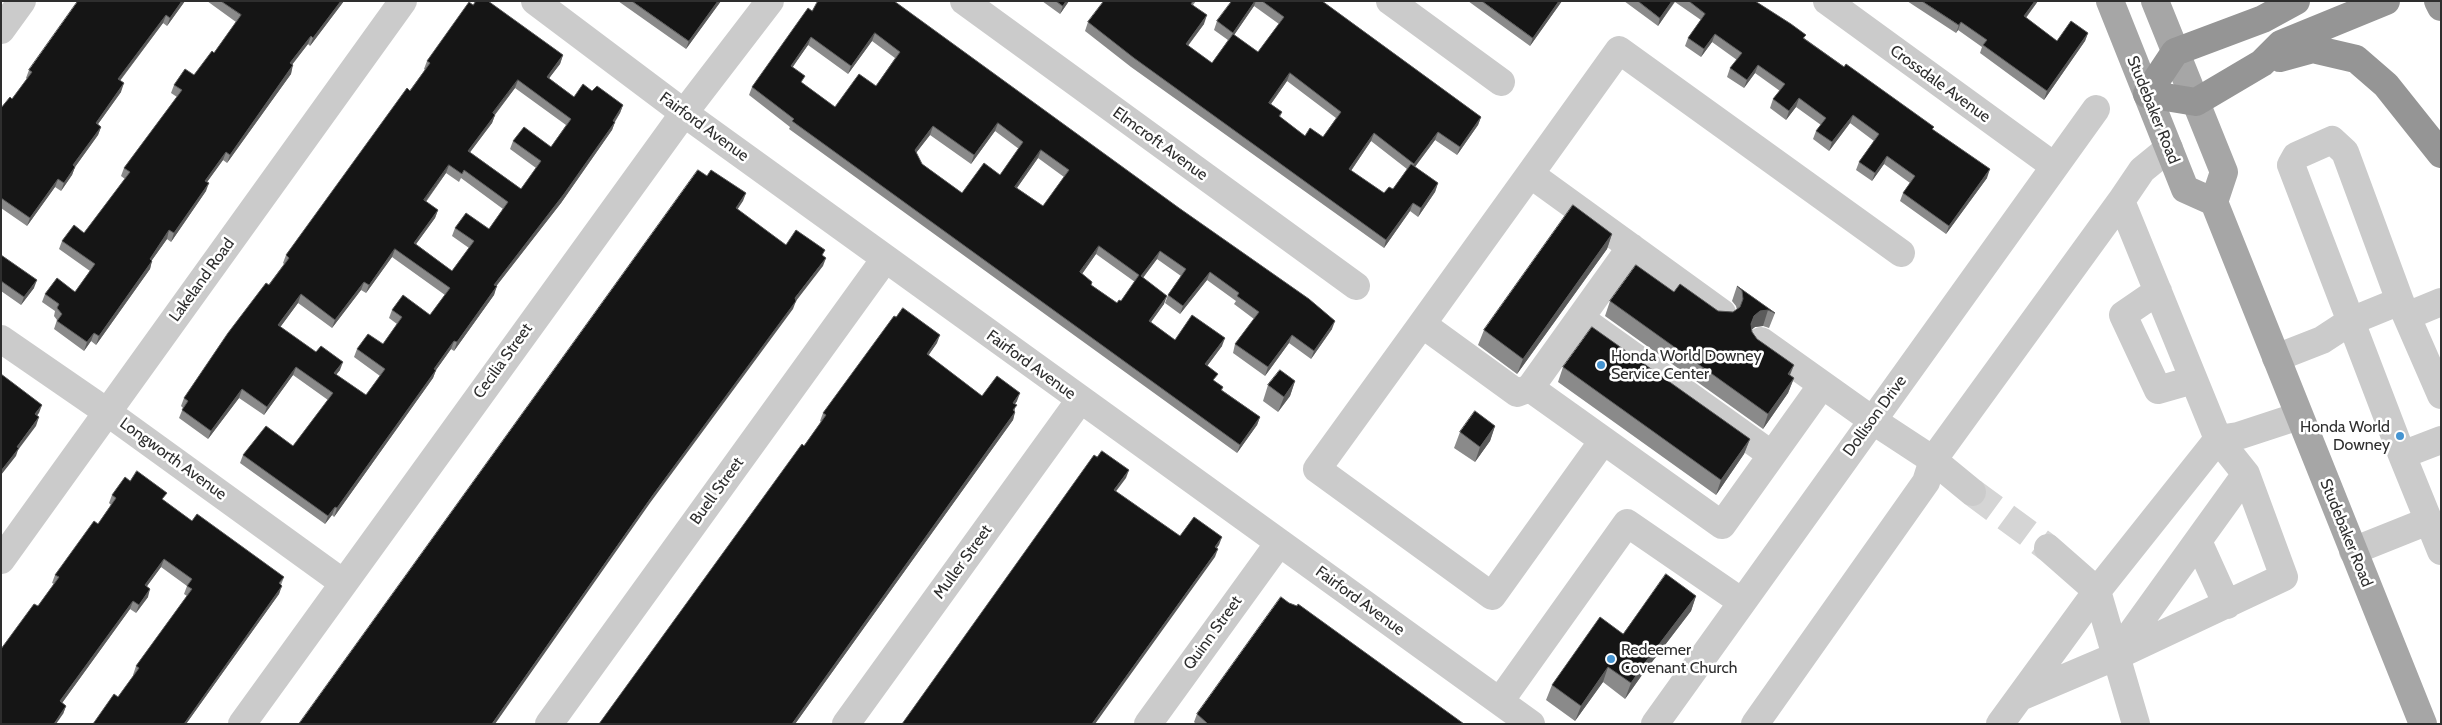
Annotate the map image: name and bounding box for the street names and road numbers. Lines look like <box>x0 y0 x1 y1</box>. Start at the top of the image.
street label: Crossdale Avenue <box>1886 41 1994 127</box>
street label: Studebaker Road <box>2123 53 2183 167</box>
street label: Fairford Avenue <box>656 88 752 166</box>
street label: Elmcroft Avenue <box>1109 103 1211 185</box>
street label: Lakeland Road <box>165 235 239 325</box>
street label: Cecilia Street <box>469 320 537 402</box>
street label: Fairford Avenue <box>983 326 1079 404</box>
street label: Dollison Drive <box>1839 372 1911 460</box>
street label: Longworth Avenue <box>116 414 230 504</box>
street label: Buell Street <box>686 454 748 528</box>
street label: Studebaker Road <box>2316 476 2376 590</box>
street label: Muller Street <box>930 521 996 603</box>
street label: Fairford Avenue <box>1312 562 1408 640</box>
street label: Quinn Street <box>1180 592 1246 674</box>

